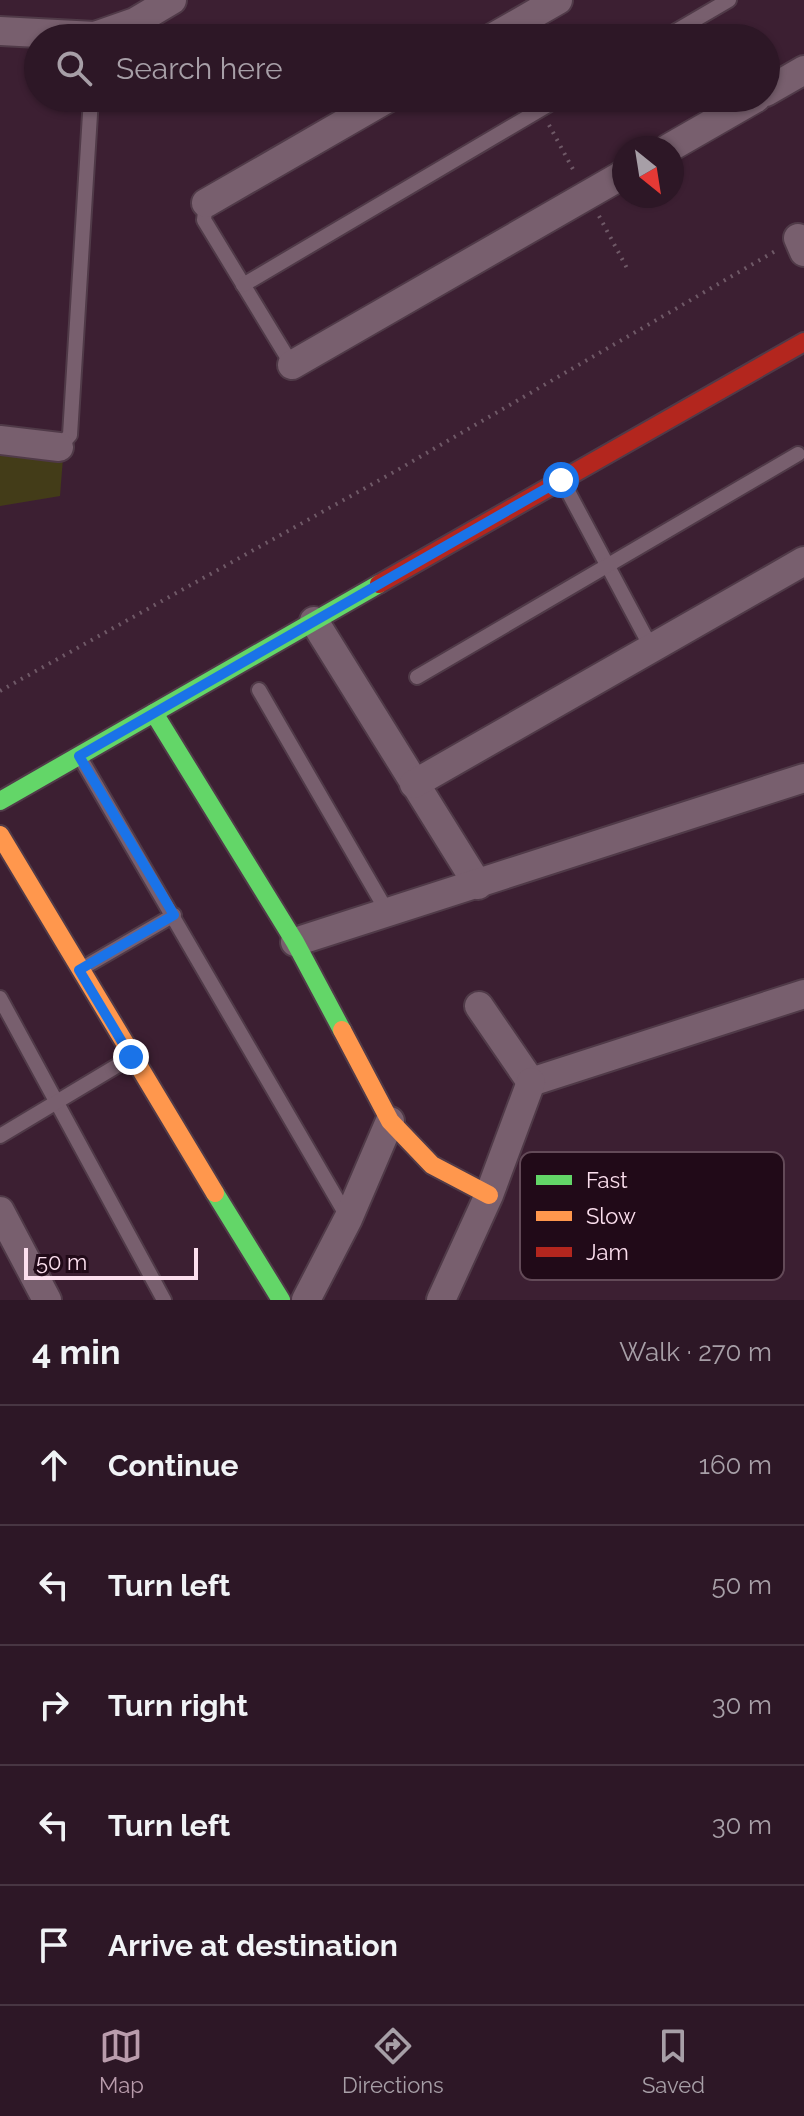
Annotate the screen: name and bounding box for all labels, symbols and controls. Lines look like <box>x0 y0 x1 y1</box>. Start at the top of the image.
search box <box>24 24 780 112</box>
icon: search <box>52 46 96 90</box>
text: Search here <box>116 51 283 86</box>
north arrow <box>612 136 684 208</box>
route start <box>543 462 579 498</box>
route end <box>113 1039 149 1075</box>
legend <box>520 1152 784 1280</box>
text: Fast <box>586 1167 628 1193</box>
text: Slow <box>586 1203 636 1229</box>
text: Jam <box>586 1239 629 1265</box>
scale bar <box>24 1244 198 1280</box>
text: 50 m <box>36 1249 87 1275</box>
text: 4 min <box>32 1332 120 1372</box>
text: Walk · 270 m <box>619 1337 772 1367</box>
icon: ahead <box>32 1443 76 1487</box>
text: Continue <box>108 1448 239 1483</box>
text: 160 m <box>699 1450 772 1480</box>
icon: left <box>32 1563 76 1607</box>
text: Turn left <box>108 1568 230 1603</box>
text: 50 m <box>711 1570 772 1600</box>
icon: right <box>32 1683 76 1727</box>
text: Turn right <box>108 1688 248 1723</box>
text: 30 m <box>712 1690 772 1720</box>
icon: left <box>32 1803 76 1847</box>
text: Turn left <box>108 1808 230 1843</box>
text: 30 m <box>712 1810 772 1840</box>
icon: arrive <box>32 1923 76 1967</box>
text: Arrive at destination <box>108 1928 398 1963</box>
tab: Map <box>99 2024 144 2098</box>
tab: Directions <box>342 2024 444 2098</box>
tab: Saved <box>642 2024 705 2098</box>

